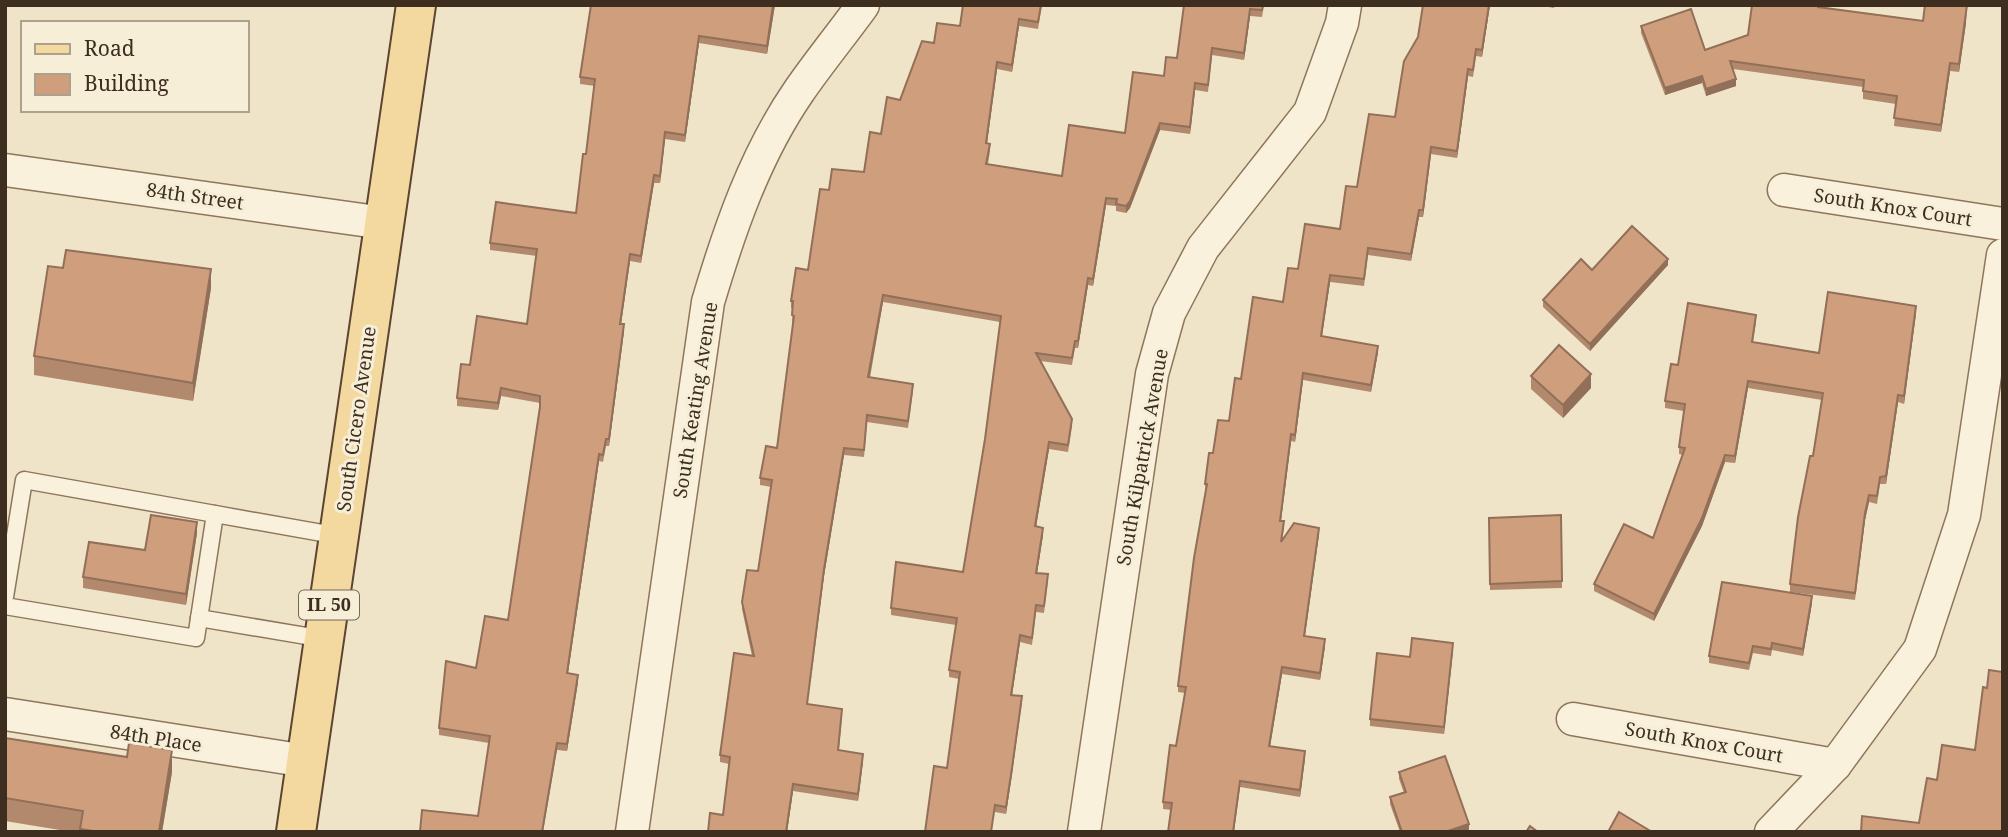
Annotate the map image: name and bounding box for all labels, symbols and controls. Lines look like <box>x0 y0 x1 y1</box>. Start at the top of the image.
legend <box>21 21 248 112</box>
text: Road <box>84 34 135 62</box>
text: Building <box>84 69 169 97</box>
street label: 84th Street <box>145 176 246 216</box>
street label: South Knox Court <box>1812 182 1974 232</box>
street label: South Keating Avenue <box>667 300 723 500</box>
street label: South Cicero Avenue <box>330 325 382 513</box>
street label: South Kilpatrick Avenue <box>1110 347 1174 567</box>
road number: IL 50 <box>299 590 359 620</box>
street label: South Knox Court <box>1623 715 1785 769</box>
street label: 84th Place <box>108 718 204 758</box>

